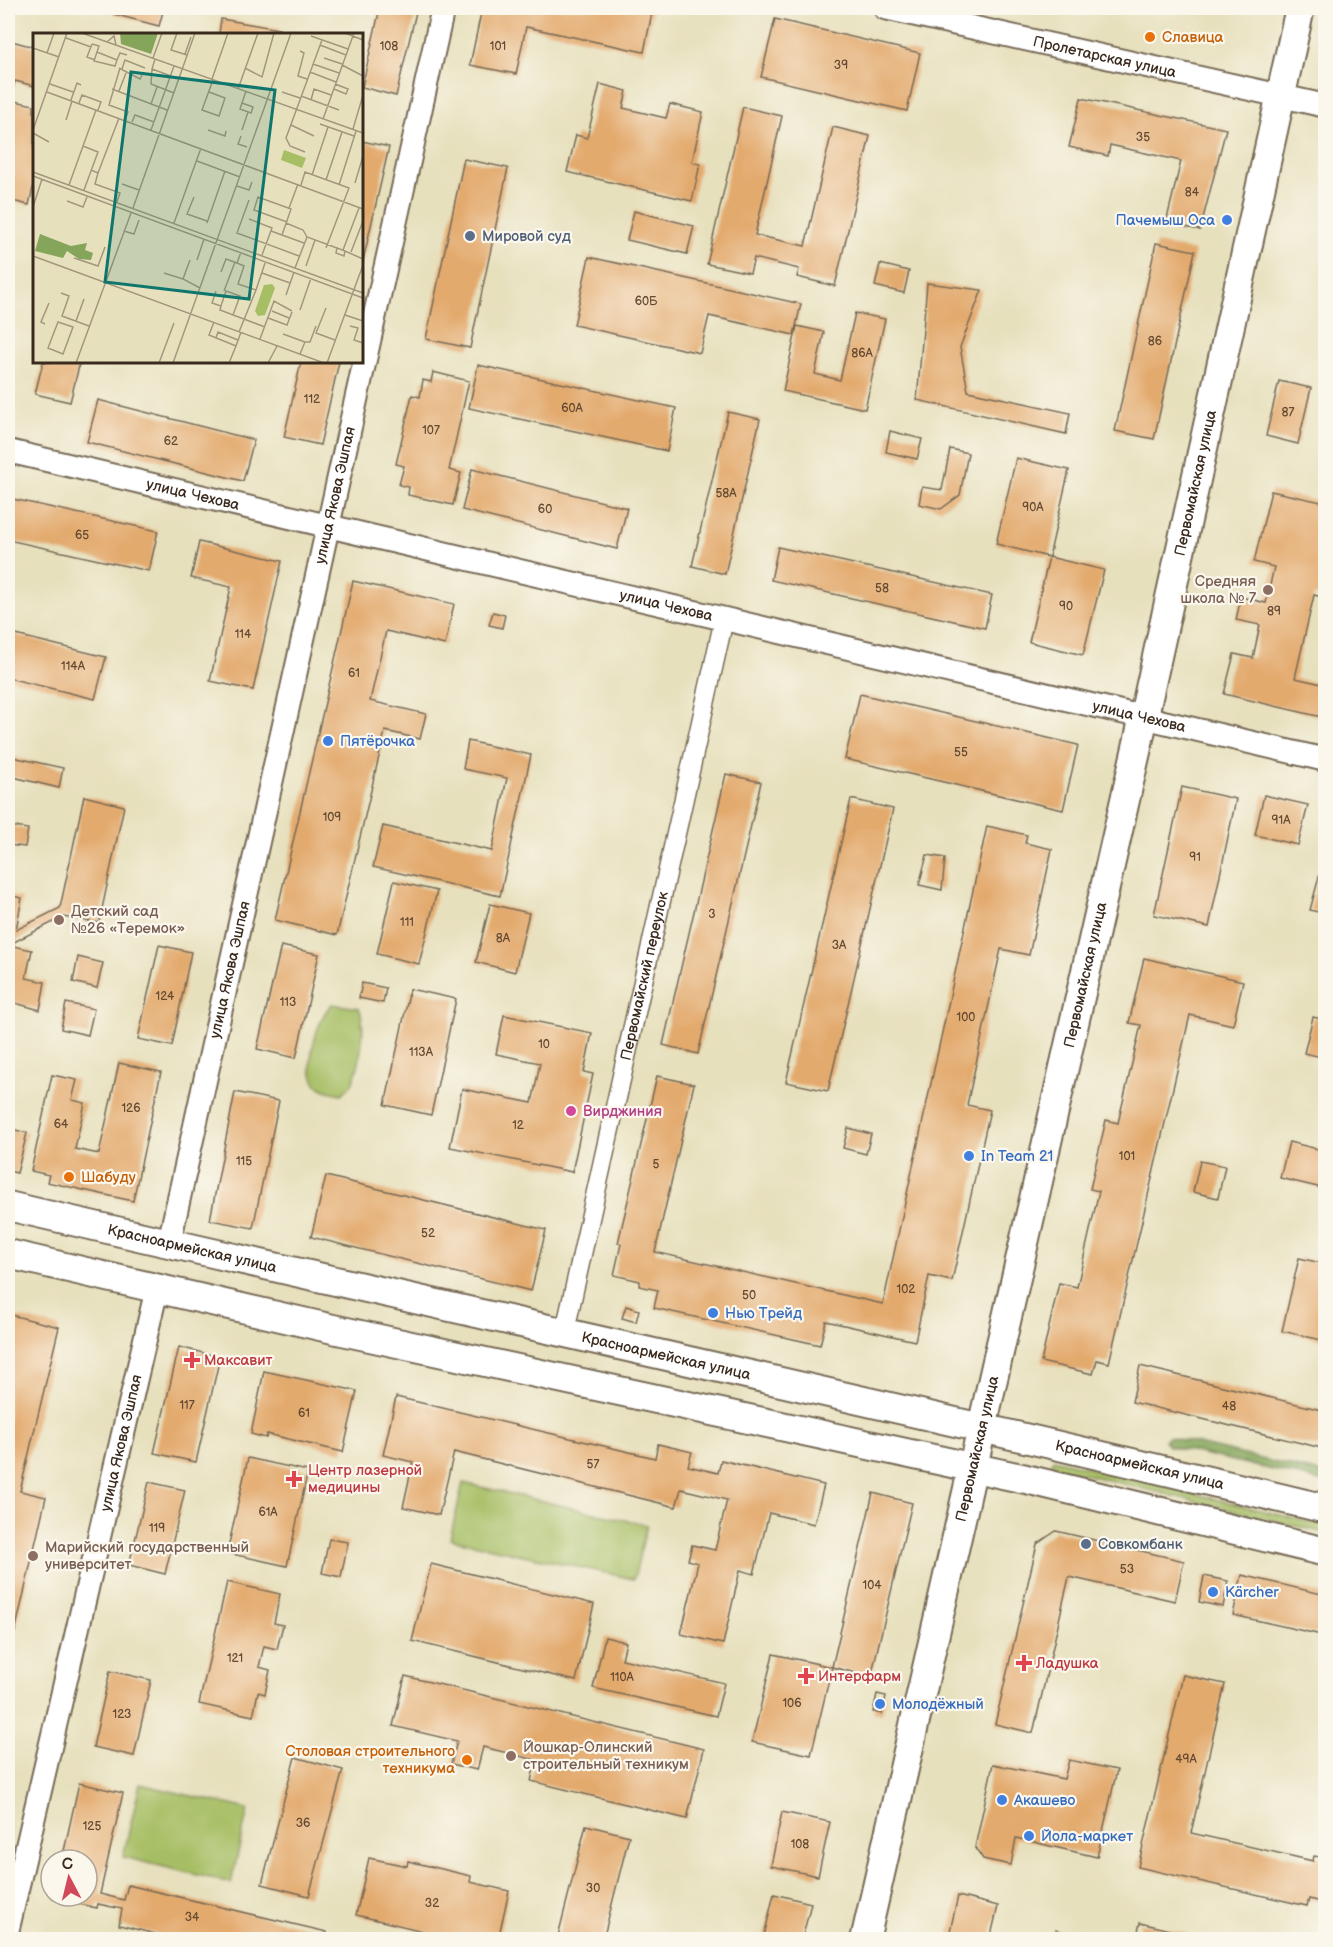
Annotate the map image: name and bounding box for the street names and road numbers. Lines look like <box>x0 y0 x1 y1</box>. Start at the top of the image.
street label: Пролетарская улица <box>1031 32 1178 82</box>
street label: Первомайская улица <box>1170 408 1221 558</box>
street label: улица Якова Эшпая <box>310 425 359 566</box>
street label: улица Чехова <box>144 474 242 515</box>
street label: улица Чехова <box>618 585 715 625</box>
street label: улица Чехова <box>1091 696 1188 736</box>
street label: Первомайский переулок <box>616 890 672 1062</box>
street label: улица Якова Эшпая <box>205 899 254 1040</box>
street label: Первомайская улица <box>1059 900 1111 1050</box>
street label: Красноармейская улица <box>106 1220 279 1277</box>
street label: Красноармейская улица <box>580 1327 753 1384</box>
street label: улица Якова Эшпая <box>96 1373 146 1513</box>
street label: Первомайская улица <box>951 1374 1003 1523</box>
street label: Красноармейская улица <box>1053 1436 1226 1494</box>

